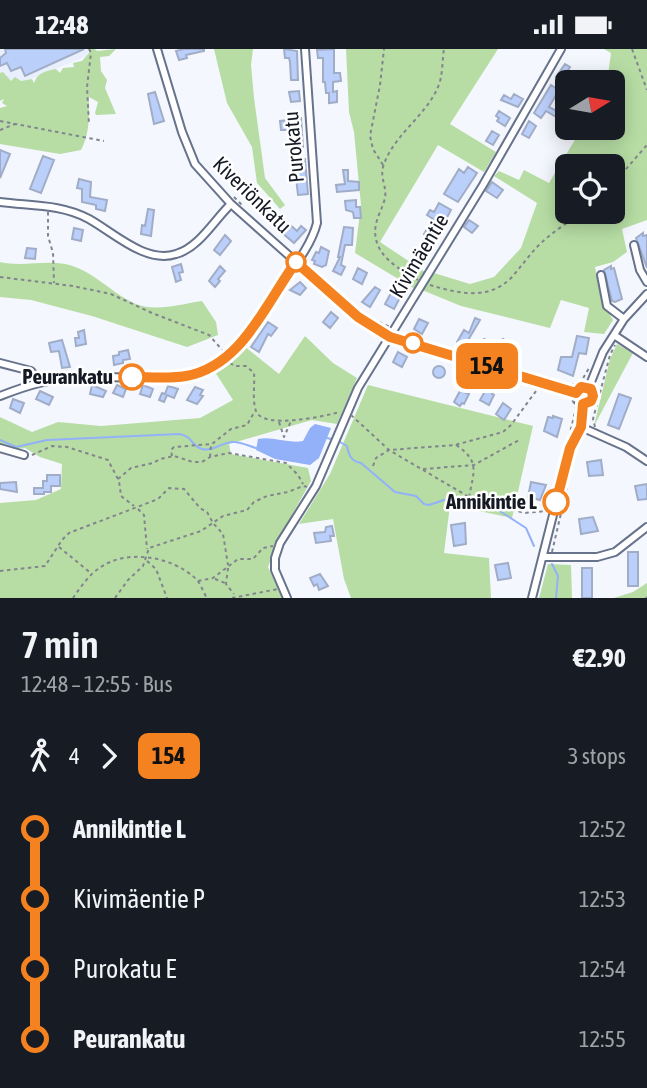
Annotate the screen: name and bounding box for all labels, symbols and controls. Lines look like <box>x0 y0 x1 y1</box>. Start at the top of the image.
text: 12:48 <box>35 10 89 40</box>
north arrow <box>555 70 625 140</box>
map controls <box>555 70 625 224</box>
street label: Purokatu <box>278 110 308 184</box>
street label: Kiveriönkatu <box>209 151 297 237</box>
button: locate <box>555 154 625 224</box>
street label: Kivimäentie <box>384 209 453 302</box>
unlabelled marker <box>286 252 306 272</box>
unlabelled marker <box>403 333 423 353</box>
line badge: 154 <box>447 343 527 389</box>
text: 154 <box>470 352 504 379</box>
place label: Peurankatu <box>22 364 113 388</box>
marker: Peurankatu <box>119 364 145 390</box>
place label: Annikintie L <box>445 489 537 513</box>
marker: Annikintie L <box>543 489 569 515</box>
text: 7 min <box>21 623 99 666</box>
text: €2.90 <box>573 643 626 673</box>
text: 12:48 – 12:55 · Bus <box>21 671 173 697</box>
icon: walk <box>21 737 59 775</box>
icon: forward <box>90 737 128 775</box>
text: 154 <box>152 742 186 769</box>
text: 4 <box>69 743 80 769</box>
text: 3 stops <box>568 743 626 769</box>
text: Annikintie L <box>73 814 186 844</box>
text: 12:52 <box>579 816 626 842</box>
text: Kivimäentie P <box>73 884 205 914</box>
text: 12:53 <box>579 886 626 912</box>
text: Purokatu E <box>73 954 176 984</box>
text: 12:54 <box>579 956 626 982</box>
text: Peurankatu <box>73 1024 185 1054</box>
text: 12:55 <box>579 1026 626 1052</box>

